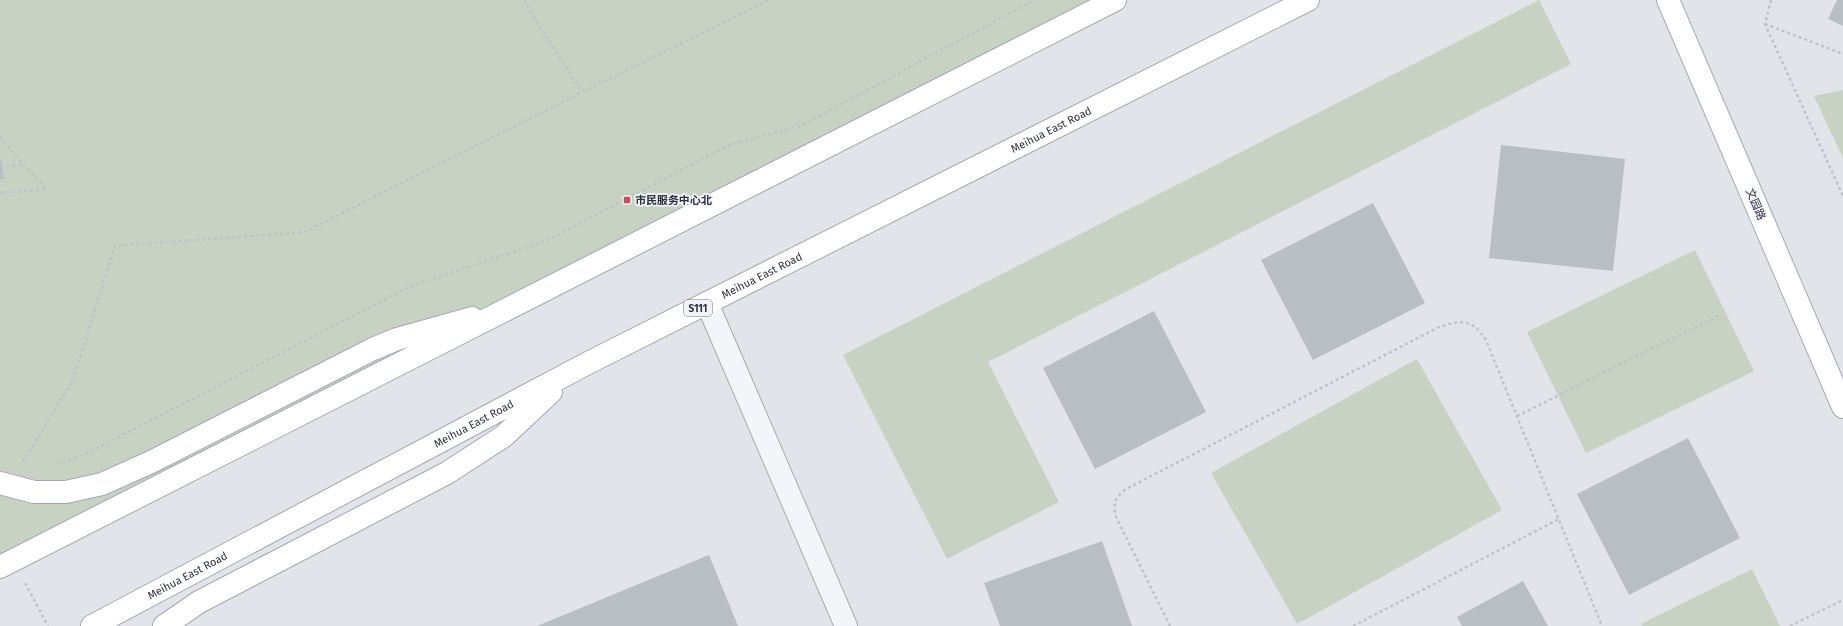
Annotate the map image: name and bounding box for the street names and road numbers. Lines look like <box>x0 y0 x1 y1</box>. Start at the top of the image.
street label: Meihua East Road <box>1009 104 1094 156</box>
street label: 文园路 <box>1743 186 1768 222</box>
street label: Meihua East Road <box>720 250 804 302</box>
road number: S111 <box>684 300 712 316</box>
street label: Meihua East Road <box>432 398 516 451</box>
street label: Meihua East Road <box>146 549 230 602</box>

